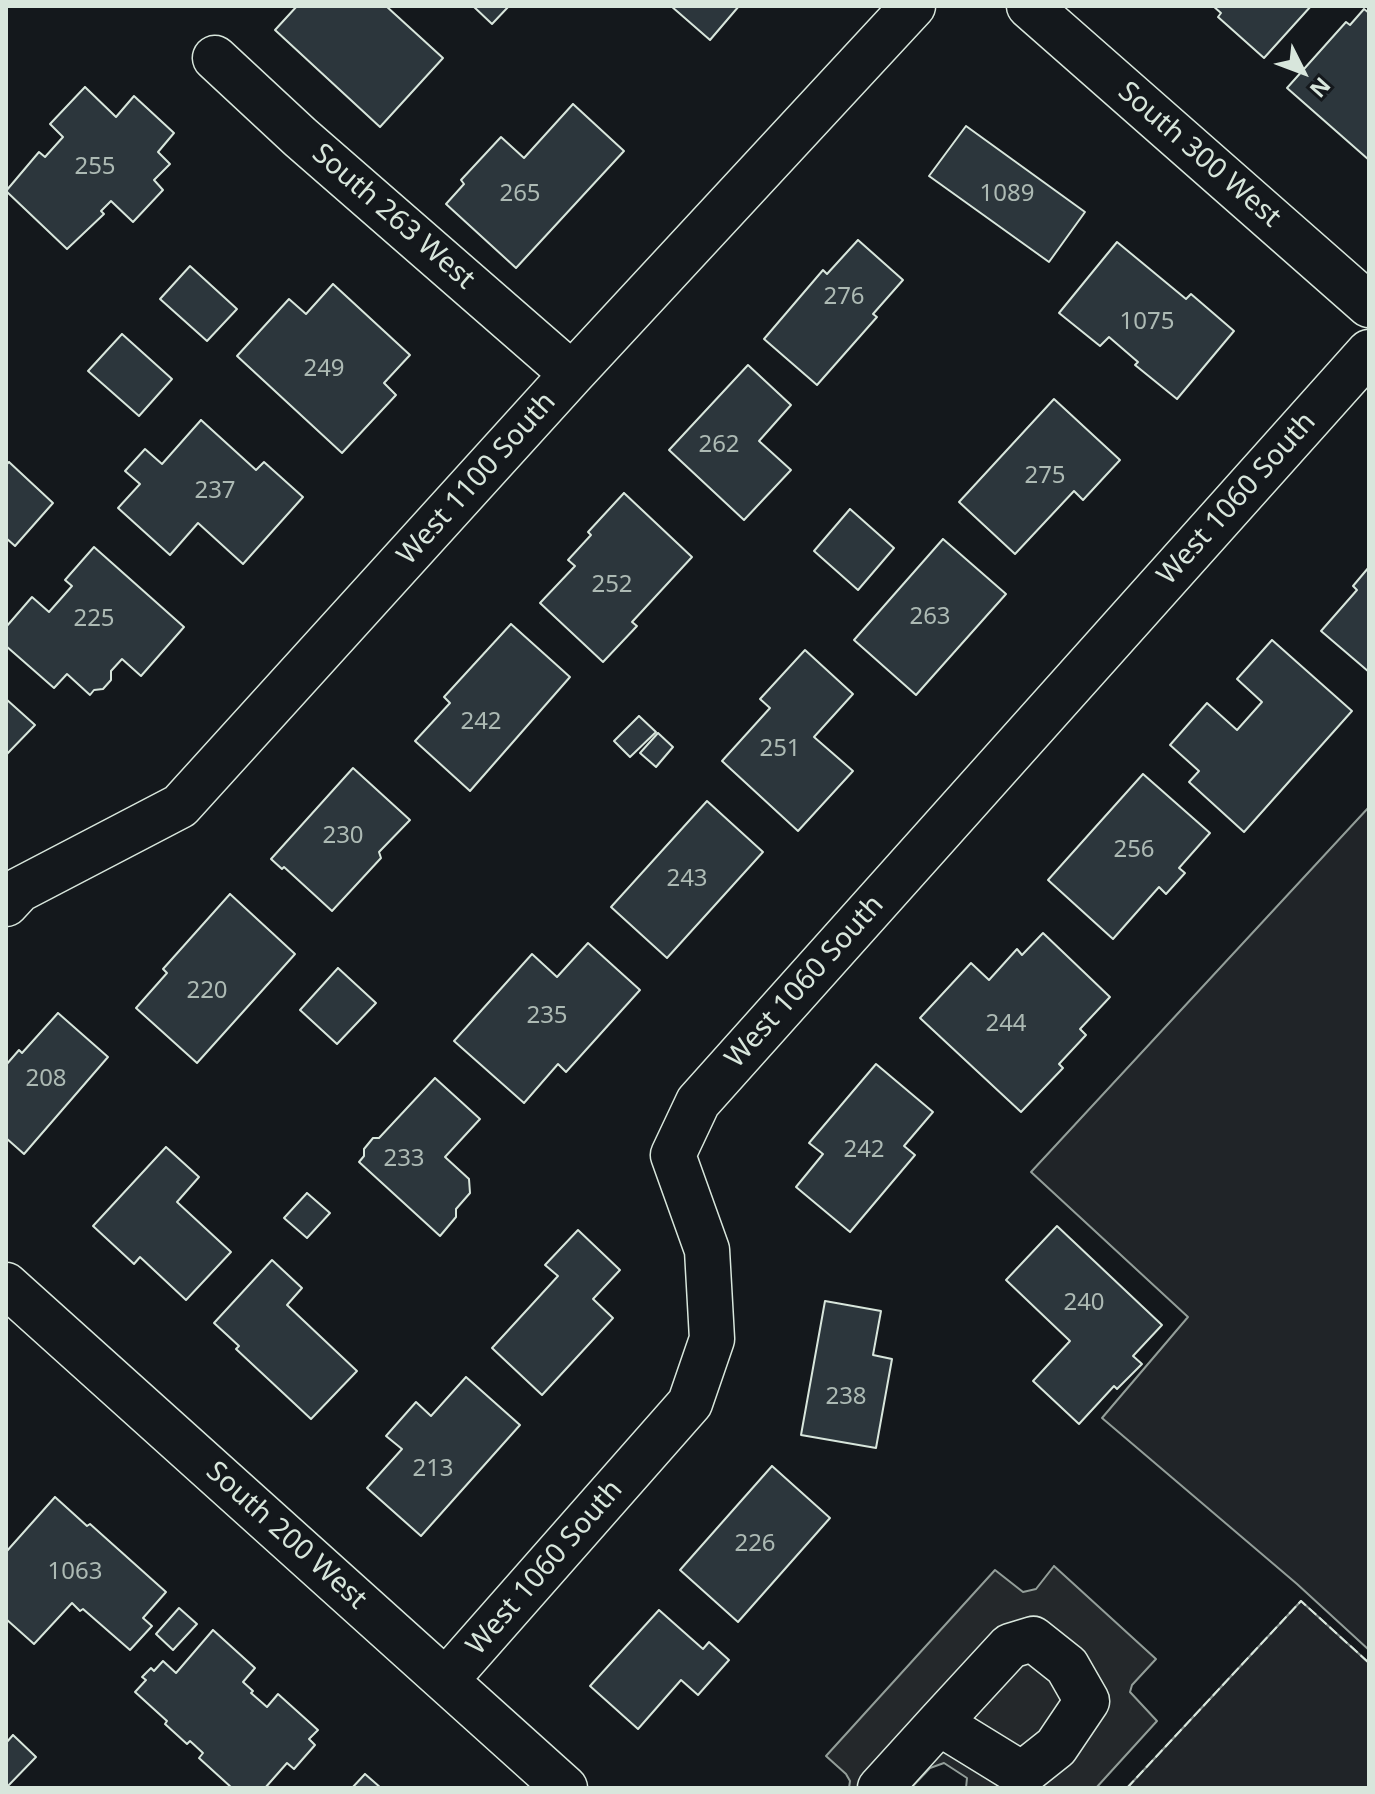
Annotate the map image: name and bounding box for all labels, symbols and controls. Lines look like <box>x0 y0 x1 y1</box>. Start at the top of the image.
north arrow <box>1263 32 1343 112</box>
text: N <box>1304 71 1338 105</box>
street label: South 300 West <box>1111 75 1287 235</box>
street label: South 263 West <box>305 137 481 297</box>
house number: 255 <box>74 153 116 181</box>
house number: 265 <box>499 180 541 208</box>
house number: 1089 <box>980 180 1034 208</box>
house number: 276 <box>823 283 865 311</box>
house number: 1075 <box>1120 308 1174 336</box>
house number: 249 <box>303 355 345 383</box>
street label: West 1100 South <box>391 386 563 572</box>
street label: West 1060 South <box>1151 406 1323 592</box>
house number: 262 <box>698 431 740 459</box>
house number: 275 <box>1024 462 1066 490</box>
house number: 237 <box>194 477 236 505</box>
house number: 252 <box>591 571 633 599</box>
house number: 263 <box>909 603 951 631</box>
house number: 225 <box>73 605 115 633</box>
house number: 242 <box>460 708 502 736</box>
house number: 251 <box>759 735 801 763</box>
house number: 230 <box>322 822 364 850</box>
house number: 256 <box>1113 836 1155 864</box>
house number: 243 <box>666 865 708 893</box>
street label: West 1060 South <box>719 889 891 1075</box>
house number: 220 <box>186 977 228 1005</box>
house number: 235 <box>526 1002 568 1030</box>
house number: 244 <box>985 1010 1027 1038</box>
house number: 208 <box>25 1065 67 1093</box>
house number: 242 <box>843 1136 885 1164</box>
house number: 233 <box>383 1145 425 1173</box>
house number: 240 <box>1063 1289 1105 1317</box>
house number: 238 <box>825 1383 867 1411</box>
street label: South 200 West <box>199 1455 373 1617</box>
house number: 213 <box>412 1455 454 1483</box>
street label: West 1060 South <box>460 1474 630 1662</box>
house number: 226 <box>734 1530 776 1558</box>
house number: 1063 <box>48 1558 102 1586</box>

